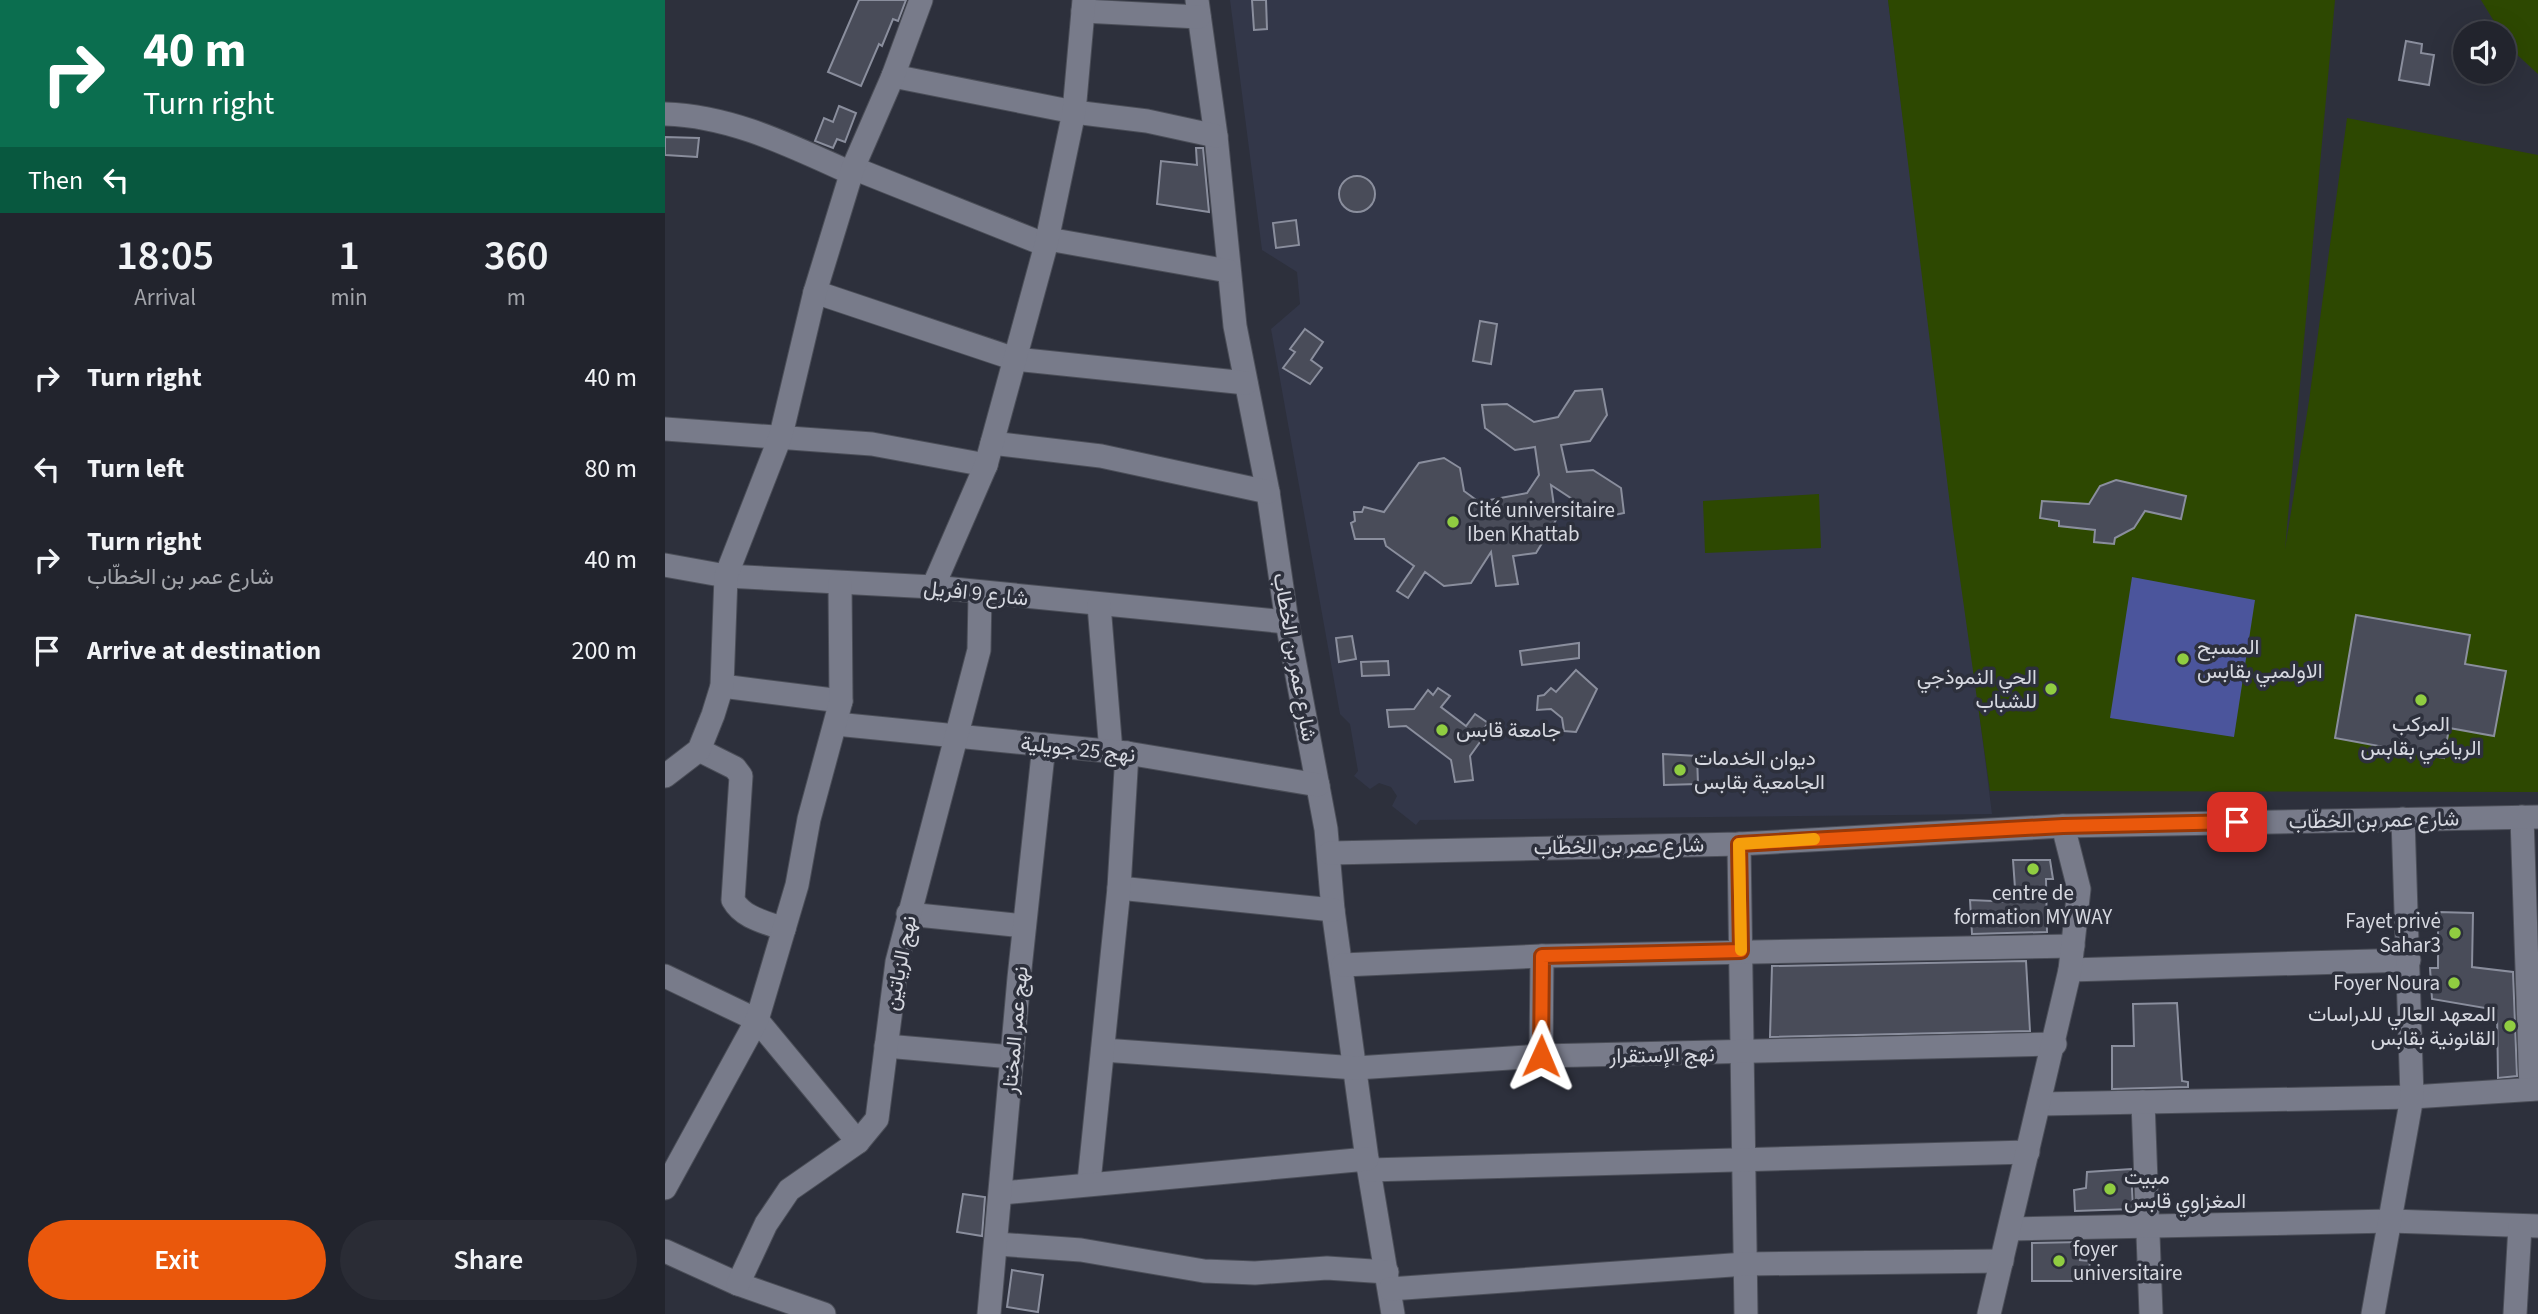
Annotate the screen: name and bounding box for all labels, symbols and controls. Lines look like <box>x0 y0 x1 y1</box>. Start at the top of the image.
text: 40 m <box>143 16 247 86</box>
map controls <box>2453 21 2516 84</box>
button: sound <box>2453 21 2516 84</box>
icon: right <box>28 28 119 119</box>
text: Turn right <box>143 81 274 127</box>
icon: left <box>97 161 135 199</box>
text: Then <box>28 162 83 199</box>
text: 18:05 <box>116 226 214 286</box>
text: 1 <box>338 226 360 286</box>
text: 360 <box>484 226 549 286</box>
text: Arrival <box>134 281 196 314</box>
text: min <box>330 281 368 314</box>
text: m <box>507 281 526 314</box>
icon: right <box>28 359 66 397</box>
text: Turn right <box>87 359 202 396</box>
text: 40 m <box>584 359 637 396</box>
icon: left <box>28 450 66 488</box>
text: Turn left <box>87 450 184 487</box>
text: 80 m <box>584 450 637 487</box>
place label: Cité universitaire Iben Khattab <box>1467 495 1615 549</box>
marker: Cité universitaire Iben Khattab <box>1445 514 1461 530</box>
text: Turn right <box>87 523 202 560</box>
icon: right <box>28 541 66 579</box>
text: 40 m <box>584 541 637 578</box>
text: شارع عمر بن الخطّاب <box>87 560 274 593</box>
street label: شارع عمر بن الخطاب <box>1265 570 1325 744</box>
street label: شارع 9 افريل <box>922 573 1030 613</box>
icon: arrive <box>28 632 66 670</box>
text: Arrive at destination <box>87 632 321 669</box>
text: 200 m <box>571 632 637 669</box>
place label: المسبح الاولمبي بقابس <box>2197 632 2323 688</box>
marker: المسبح الاولمبي بقابس <box>2175 651 2191 667</box>
place label: الحي النموذجي للشباب <box>1917 662 2037 716</box>
marker: الحي النموذجي للشباب <box>2043 681 2059 697</box>
marker: المركب الرياضي بقابس <box>2413 692 2429 708</box>
place label: المركب الرياضي بقابس <box>2361 709 2481 765</box>
place label: جامعة قابس <box>1456 715 1561 745</box>
marker: جامعة قابس <box>1434 722 1450 738</box>
street label: نهج 25 جويلية <box>1019 728 1137 770</box>
place label: ديوان الخدمات الجامعية بقابس <box>1694 743 1825 797</box>
marker: ديوان الخدمات الجامعية بقابس <box>1672 762 1688 778</box>
pin <box>2207 792 2267 852</box>
icon: arrive <box>2218 803 2256 841</box>
street label: شارع عمر بن الخطّاب <box>2288 804 2460 836</box>
street label: شارع عمر بن الخطّاب <box>1533 830 1705 862</box>
marker: centre de formation MY WAY <box>2025 861 2041 877</box>
place label: centre de formation MY WAY <box>1954 878 2113 932</box>
place label: Fayet privė Sahar3 <box>2345 906 2441 960</box>
street label: نهج الزياتين <box>876 913 924 1013</box>
marker: Fayet privė Sahar3 <box>2447 925 2463 941</box>
street label: نهج عمر المختار <box>994 965 1036 1096</box>
place label: Foyer Noura <box>2333 968 2440 998</box>
marker: Foyer Noura <box>2446 975 2462 991</box>
place label: المعهد العالي للدراسات القانونية بقابس <box>2308 999 2496 1053</box>
marker: المعهد العالي للدراسات القانونية بقابس <box>2502 1018 2518 1034</box>
position arrow <box>1504 1019 1578 1093</box>
street label: نهج الإستقرار <box>1608 1039 1715 1071</box>
place label: مبيت المغزاوي قابس <box>2124 1162 2246 1218</box>
marker: مبيت المغزاوي قابس <box>2102 1181 2118 1197</box>
button: Exit <box>28 1220 326 1300</box>
button: Share <box>340 1220 637 1300</box>
place label: foyer universitaire <box>2073 1234 2182 1288</box>
marker: foyer universitaire <box>2051 1253 2067 1269</box>

